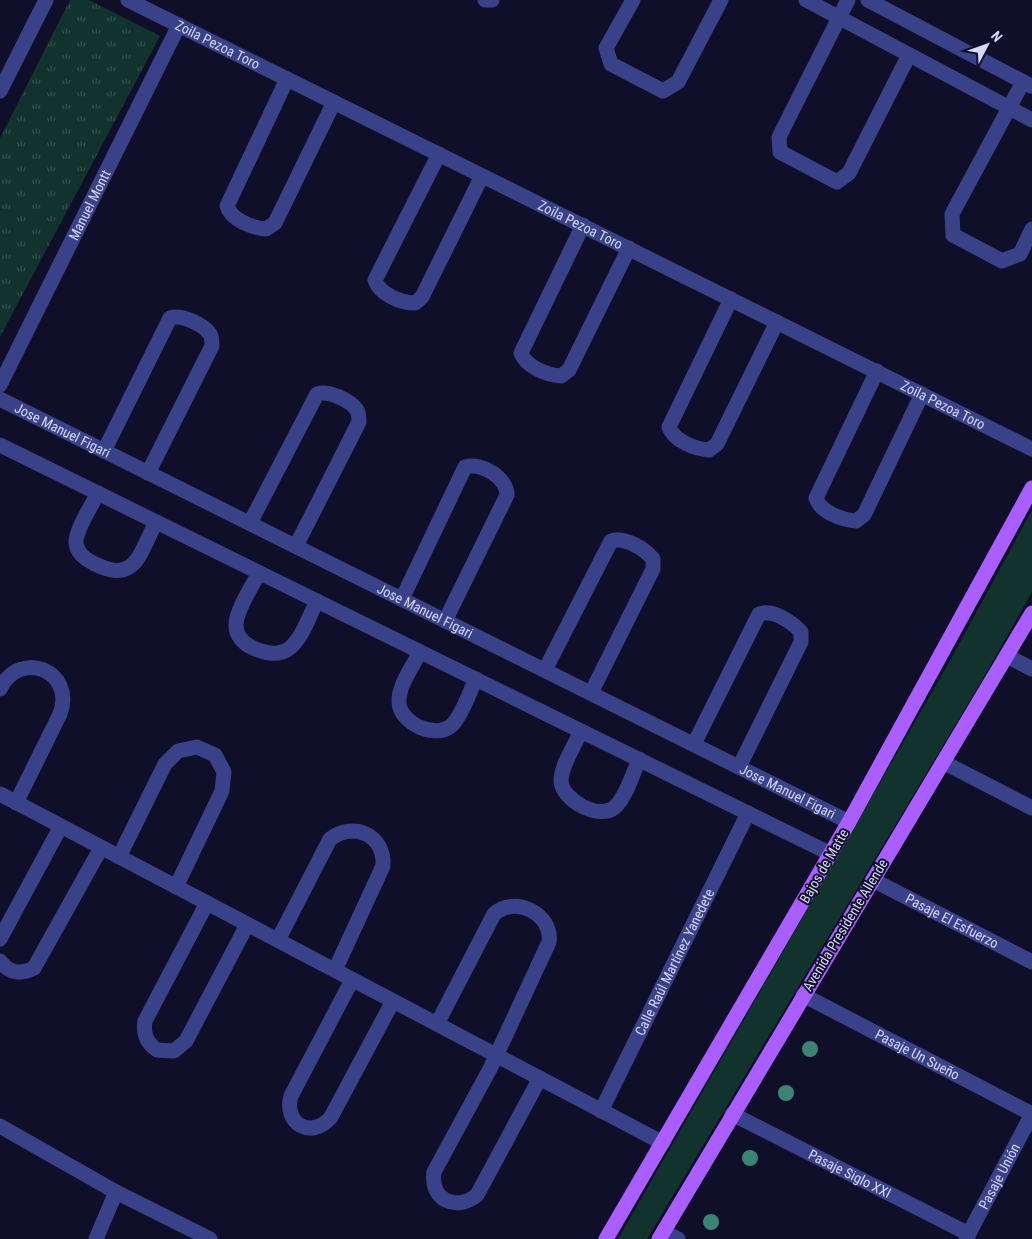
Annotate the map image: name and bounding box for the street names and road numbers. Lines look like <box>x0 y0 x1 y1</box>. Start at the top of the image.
street label: Zoila Pezoa Toro <box>173 17 263 72</box>
street label: Manuel Montt <box>65 167 114 243</box>
street label: Zoila Pezoa Toro <box>535 197 625 252</box>
street label: Zoila Pezoa Toro <box>898 377 988 433</box>
street label: Jose Manuel Figari <box>12 400 113 461</box>
street label: Jose Manuel Figari <box>375 580 476 641</box>
street label: Jose Manuel Figari <box>737 761 838 822</box>
street label: Bajos de Matte <box>796 826 852 906</box>
street label: Avenida Presidente Allende <box>799 856 891 994</box>
street label: Calle Raúl Martínez Yanedete <box>632 886 718 1038</box>
street label: Pasaje El Esfuerzo <box>903 890 1001 951</box>
street label: Pasaje Un Sueño <box>873 1026 962 1083</box>
street label: Pasaje Unión <box>975 1141 1023 1212</box>
street label: Pasaje Siglo XXI <box>806 1146 894 1201</box>

